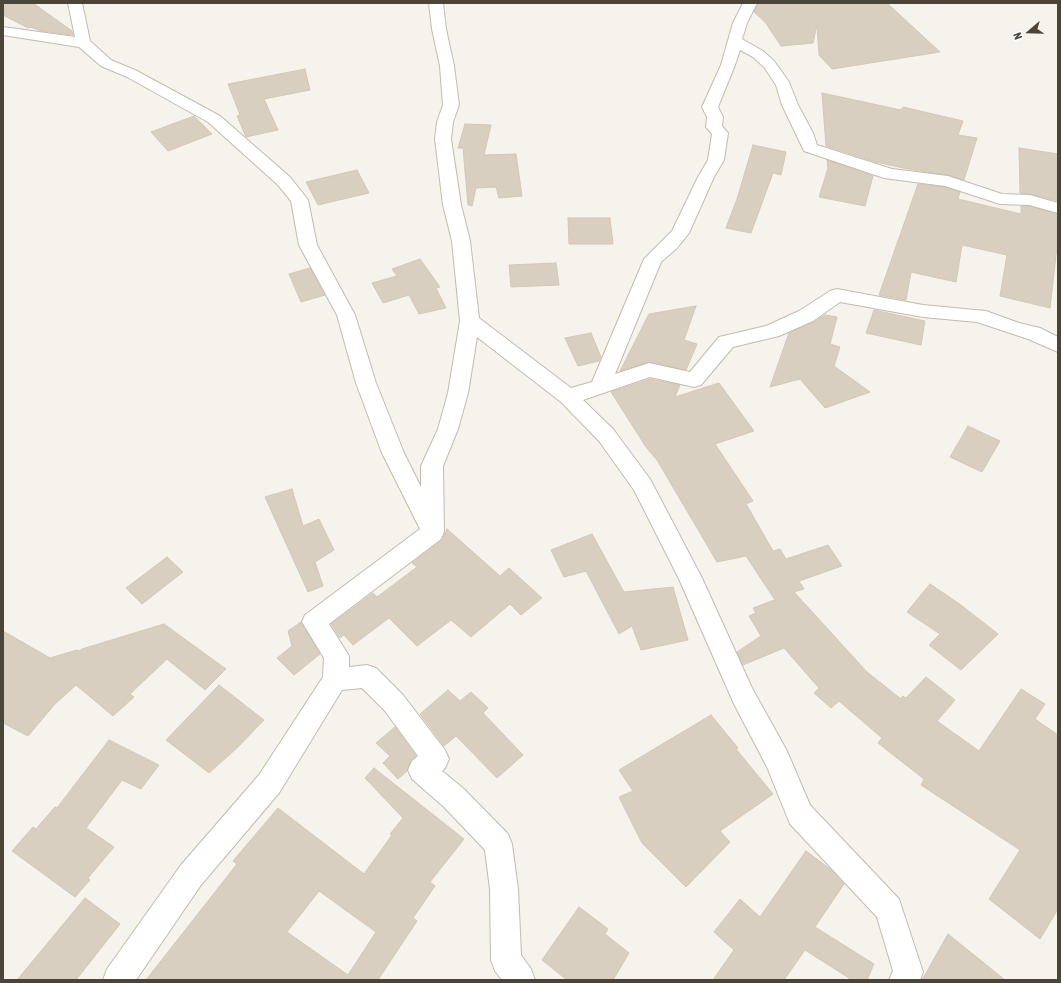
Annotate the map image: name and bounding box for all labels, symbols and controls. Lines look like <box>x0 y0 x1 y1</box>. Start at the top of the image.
north arrow <box>1009 12 1049 52</box>
text: N <box>1011 31 1024 41</box>

